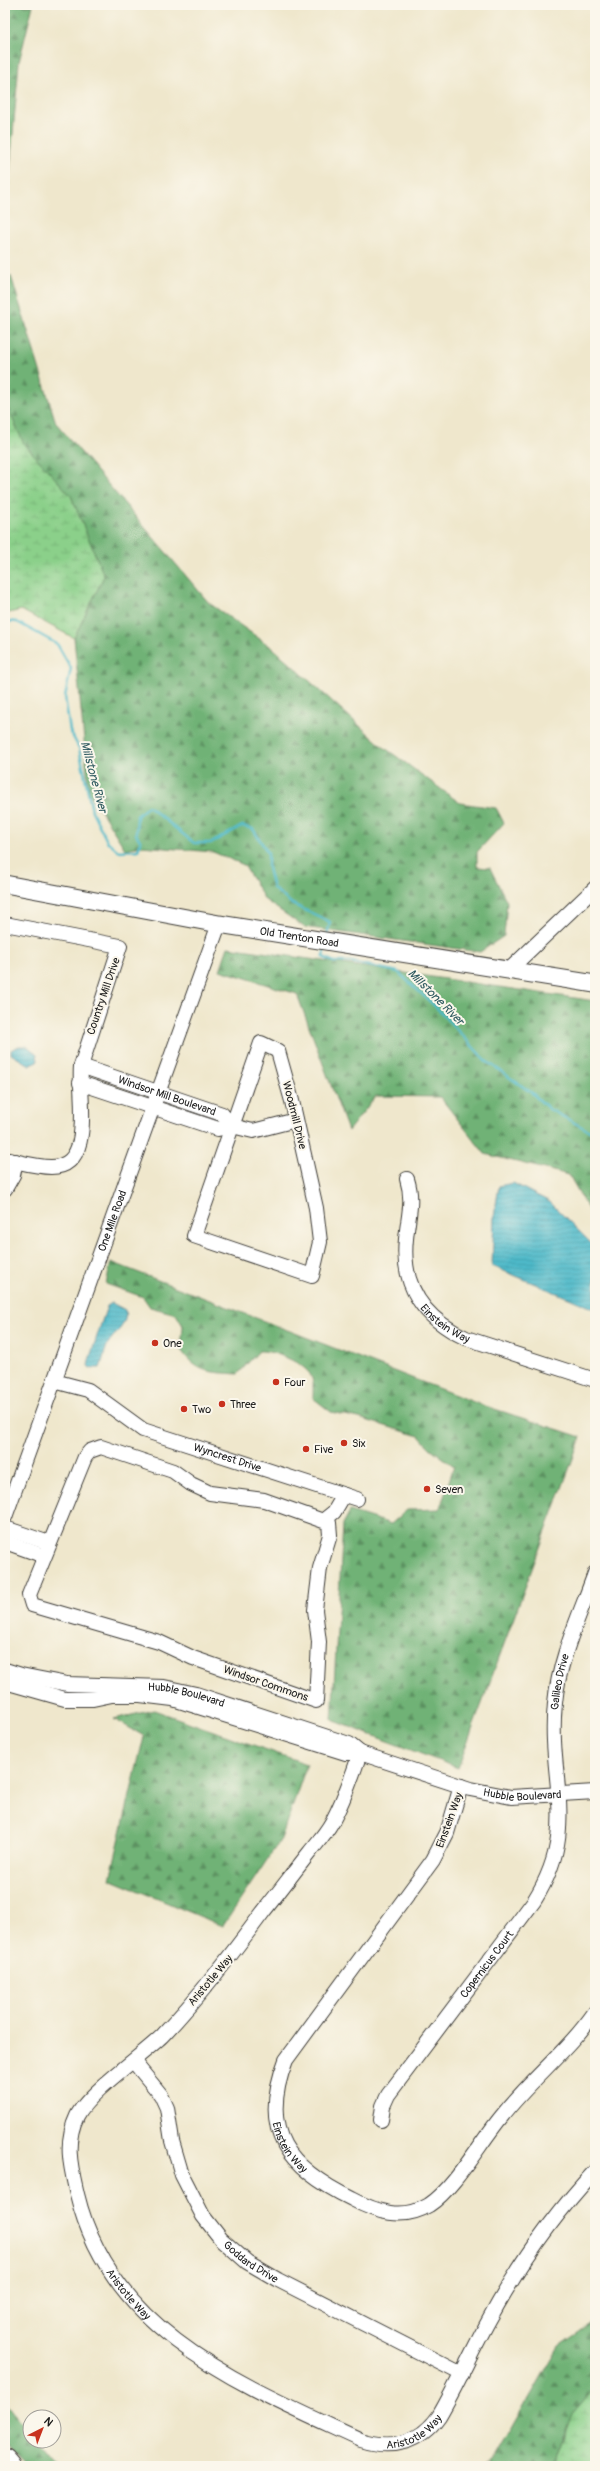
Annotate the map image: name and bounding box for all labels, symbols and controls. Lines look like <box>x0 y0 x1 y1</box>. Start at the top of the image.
water label: Millstone River <box>77 740 111 816</box>
street label: Old Trenton Road <box>259 925 340 950</box>
street label: Country Mill Drive <box>84 955 123 1036</box>
water label: Millstone River <box>404 966 468 1030</box>
street label: Windsor Mill Boulevard <box>116 1073 218 1118</box>
street label: Woodmill Drive <box>280 1080 309 1151</box>
street label: One Mile Road <box>95 1188 129 1253</box>
street label: Einstein Way <box>417 1302 472 1346</box>
place label: One <box>163 1337 182 1350</box>
marker: One <box>150 1338 160 1348</box>
place label: Four <box>284 1376 306 1389</box>
marker: Four <box>271 1377 281 1387</box>
place label: Three <box>230 1398 256 1411</box>
marker: Three <box>217 1399 227 1409</box>
place label: Two <box>192 1403 211 1416</box>
marker: Two <box>179 1404 189 1414</box>
place label: Six <box>352 1437 366 1450</box>
marker: Six <box>339 1438 349 1448</box>
street label: Wyncrest Drive <box>192 1441 263 1475</box>
place label: Five <box>314 1443 334 1456</box>
marker: Five <box>301 1444 311 1454</box>
place label: Seven <box>435 1483 463 1496</box>
marker: Seven <box>422 1484 432 1494</box>
street label: Galileo Drive <box>548 1652 572 1710</box>
street label: Windsor Commons <box>222 1663 310 1704</box>
street label: Hubble Boulevard <box>148 1681 226 1710</box>
street label: Hubble Boulevard <box>482 1786 562 1804</box>
street label: Einstein Way <box>433 1790 466 1850</box>
street label: Copernicus Court <box>457 1928 517 2001</box>
street label: Aristotle Way <box>185 1952 236 2008</box>
street label: Einstein Way <box>270 2121 310 2176</box>
street label: Goddard Drive <box>221 2238 281 2286</box>
street label: Aristotle Way <box>103 2267 154 2323</box>
north arrow <box>22 2409 62 2449</box>
street label: Aristotle Way <box>386 2412 445 2451</box>
text: N <box>41 2415 56 2430</box>

